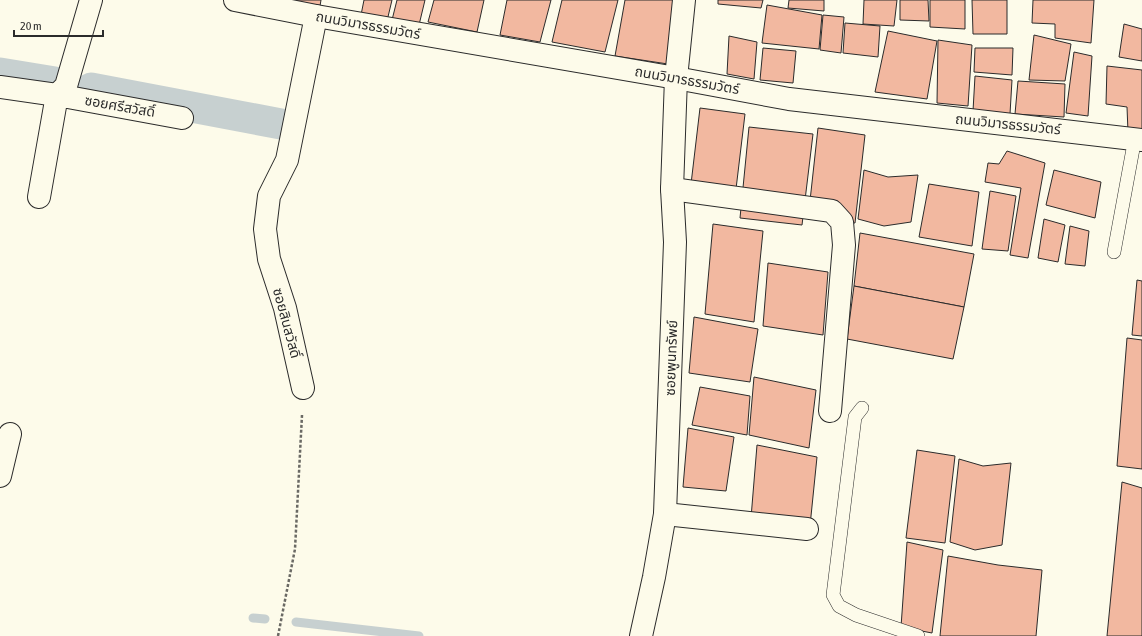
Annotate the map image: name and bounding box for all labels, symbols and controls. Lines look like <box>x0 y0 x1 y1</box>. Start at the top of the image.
street label: ถนนวิมารธรรมวัตร์ <box>314 8 422 42</box>
scale bar <box>14 12 103 38</box>
text: 20 m <box>20 19 42 33</box>
street label: ถนนวิมารธรรมวัตร์ <box>633 63 741 97</box>
street label: ซอยศรีสวัสดิ์ <box>84 92 157 120</box>
street label: ถนนวิมารธรรมวัตร์ <box>954 110 1062 138</box>
street label: ซอยสินสวัสดิ์ <box>270 286 304 360</box>
street label: ซอยพูนทรัพย์ <box>662 320 681 396</box>

